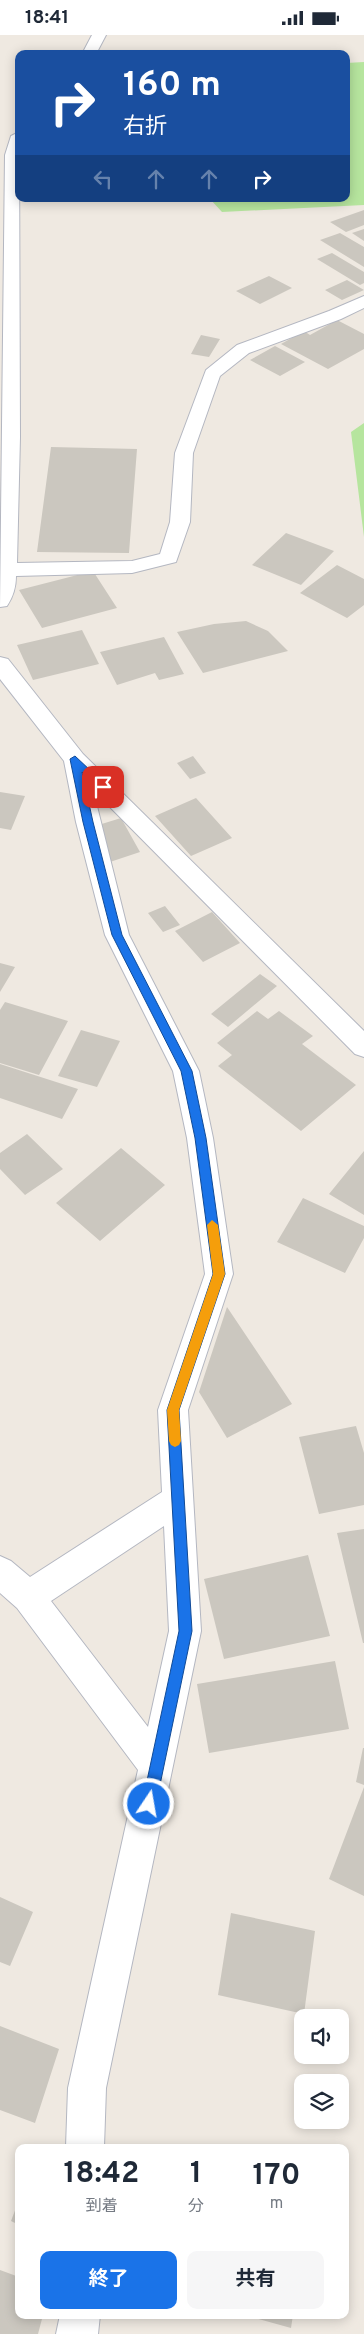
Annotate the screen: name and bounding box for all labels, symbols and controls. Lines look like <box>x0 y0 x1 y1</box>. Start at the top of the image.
text: 18:41 <box>25 6 69 30</box>
text: 160 m <box>123 64 221 108</box>
icon: right <box>40 70 105 135</box>
text: 右折 <box>123 114 167 141</box>
icon: left <box>89 165 117 193</box>
icon: ahead <box>142 165 170 193</box>
icon: ahead <box>195 165 223 193</box>
icon: right <box>248 165 276 193</box>
pin <box>82 766 124 808</box>
icon: arrive <box>89 773 117 801</box>
position arrow <box>122 1777 174 1829</box>
map controls <box>294 2009 349 2129</box>
button: sound <box>294 2009 349 2064</box>
button: layers <box>294 2074 349 2129</box>
text: 18:42 <box>64 2156 139 2193</box>
text: 1 <box>190 2156 202 2193</box>
text: 170 <box>253 2158 300 2195</box>
text: m <box>270 2194 283 2214</box>
text: 到着 <box>85 2197 117 2217</box>
text: 分 <box>188 2197 204 2217</box>
button: 終了 <box>40 2251 177 2309</box>
button: 共有 <box>187 2251 324 2309</box>

